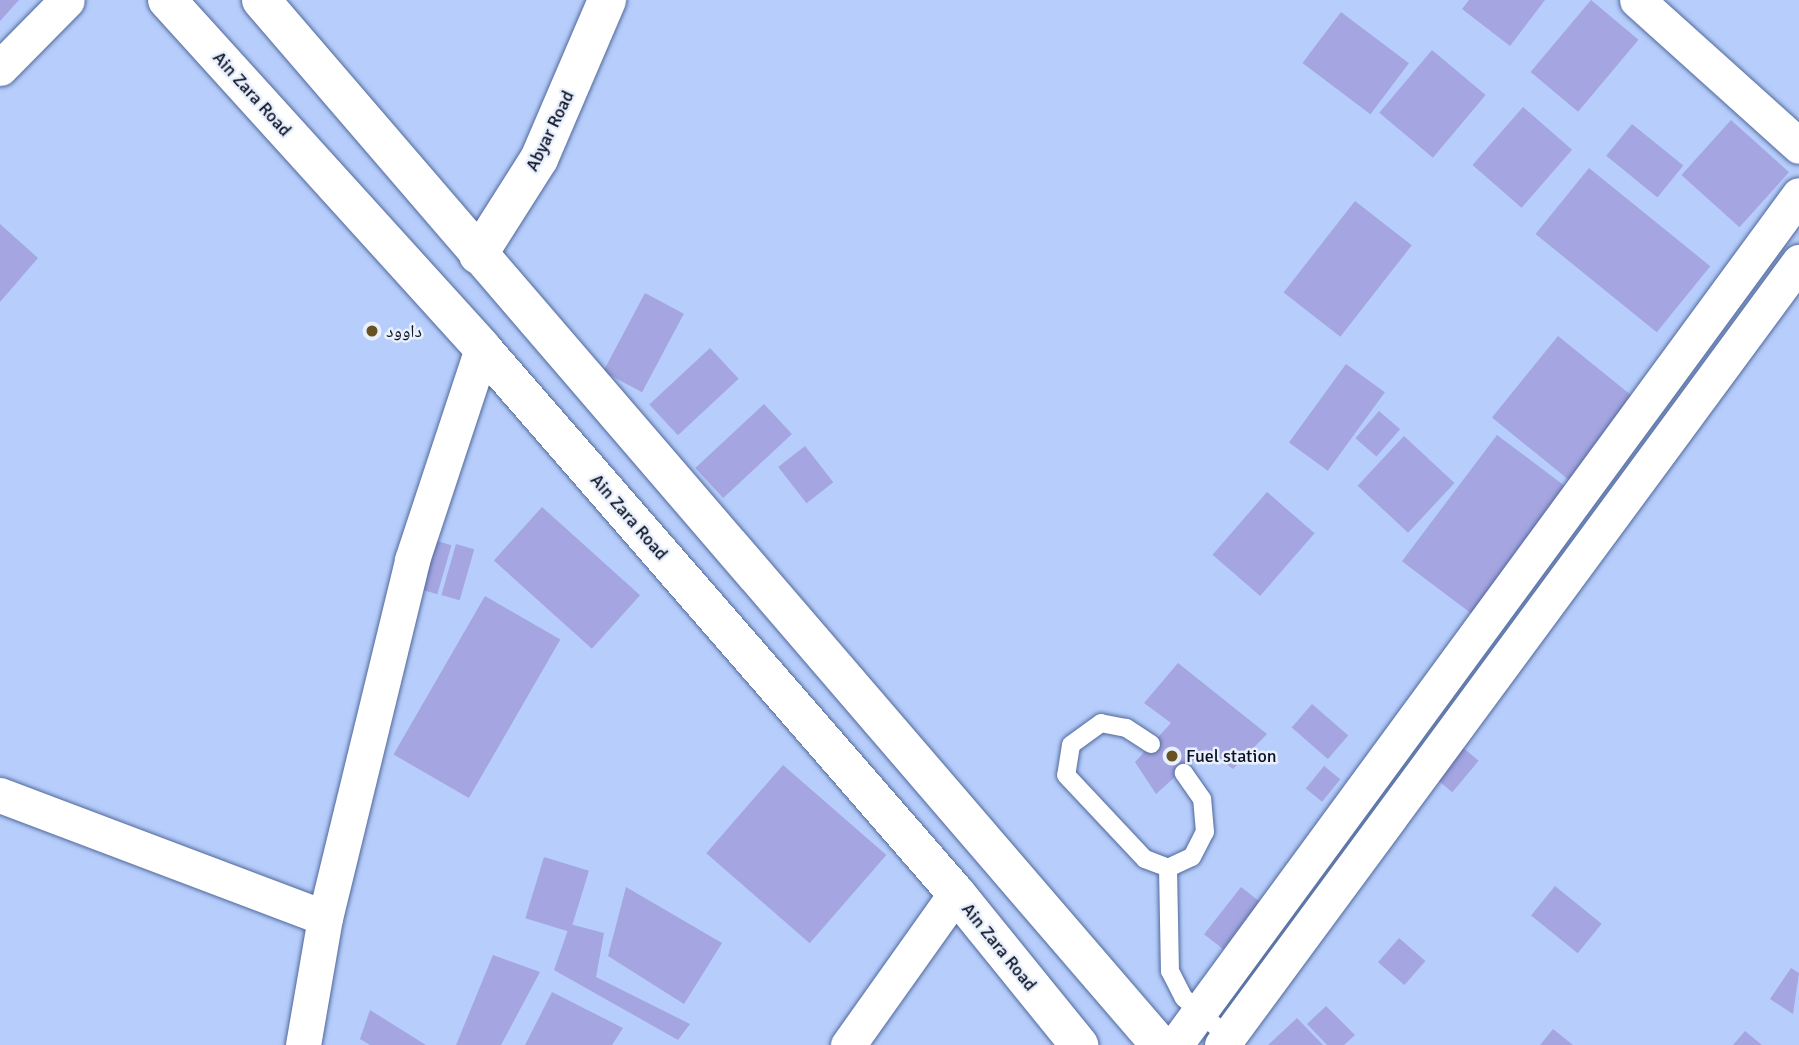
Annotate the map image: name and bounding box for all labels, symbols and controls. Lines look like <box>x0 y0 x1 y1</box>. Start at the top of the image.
street label: Ain Zara Road <box>208 47 296 141</box>
street label: Abyar Road <box>521 87 579 175</box>
place label: داوود <box>386 320 422 342</box>
marker: داوود <box>364 323 380 339</box>
street label: Ain Zara Road <box>586 470 672 564</box>
place label: Fuel station <box>1186 745 1277 767</box>
marker: Fuel station <box>1164 748 1180 764</box>
street label: Ain Zara Road <box>957 899 1041 995</box>

